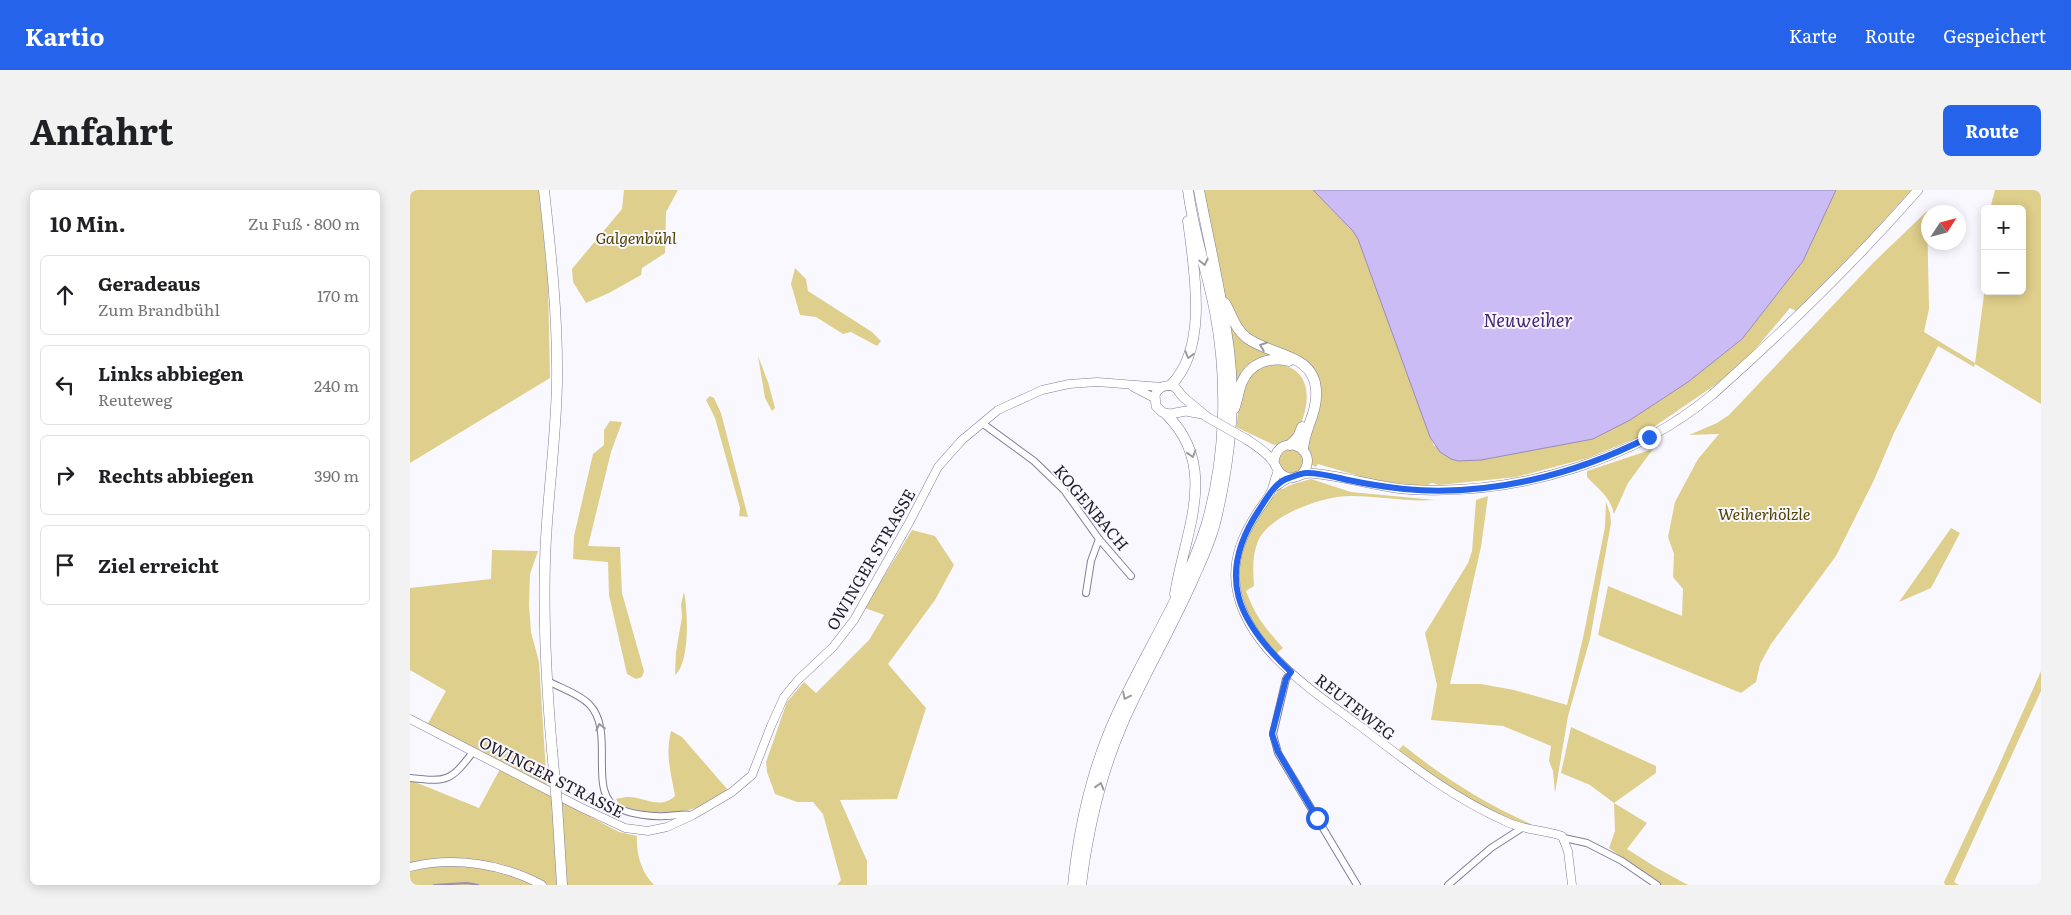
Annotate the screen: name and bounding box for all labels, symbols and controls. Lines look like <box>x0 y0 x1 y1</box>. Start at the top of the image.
text: Kartio <box>25 18 104 53</box>
text: Karte <box>1789 22 1837 49</box>
text: Route <box>1865 22 1915 49</box>
text: Gespeichert <box>1943 22 2046 49</box>
text: Anfahrt <box>30 104 173 156</box>
button: Route <box>1943 105 2041 156</box>
north arrow <box>1921 205 1966 250</box>
map controls <box>1981 205 2026 295</box>
button: + <box>1981 205 2026 250</box>
text: 10 Min. <box>50 207 126 238</box>
text: Zu Fuß · 800 m <box>248 211 360 235</box>
park label: Galgenbühl <box>595 225 677 249</box>
button: − <box>1981 250 2026 295</box>
one-way arrow <box>1198 257 1209 266</box>
text: Geradeaus <box>98 269 200 297</box>
icon: ahead <box>51 281 79 309</box>
text: 170 m <box>317 283 359 307</box>
text: Zum Brandbühl <box>98 297 220 321</box>
water label: Neuweiher <box>1483 306 1573 333</box>
one-way arrow <box>1259 342 1268 352</box>
one-way arrow <box>1184 350 1194 359</box>
text: Links abbiegen <box>98 359 244 387</box>
icon: left <box>51 371 79 399</box>
text: 240 m <box>314 373 359 397</box>
text: Reuteweg <box>98 387 172 411</box>
route end <box>1638 426 1661 449</box>
one-way arrow <box>1186 450 1196 458</box>
street label: KOGENBACH <box>1049 459 1135 555</box>
icon: right <box>51 461 79 489</box>
text: Rechts abbiegen <box>98 461 254 489</box>
text: 390 m <box>314 463 359 487</box>
street label: OWINGER STRASSE <box>820 484 920 634</box>
park label: Weiherhölzle <box>1718 501 1810 525</box>
icon: arrive <box>51 551 79 579</box>
text: Ziel erreicht <box>98 551 219 579</box>
street label: REUTEWEG <box>1311 667 1401 745</box>
one-way arrow <box>1122 691 1132 700</box>
one-way arrow <box>595 723 606 732</box>
street label: OWINGER STRASSE <box>475 729 629 823</box>
one-way arrow <box>1095 782 1105 790</box>
route start <box>1306 807 1329 830</box>

